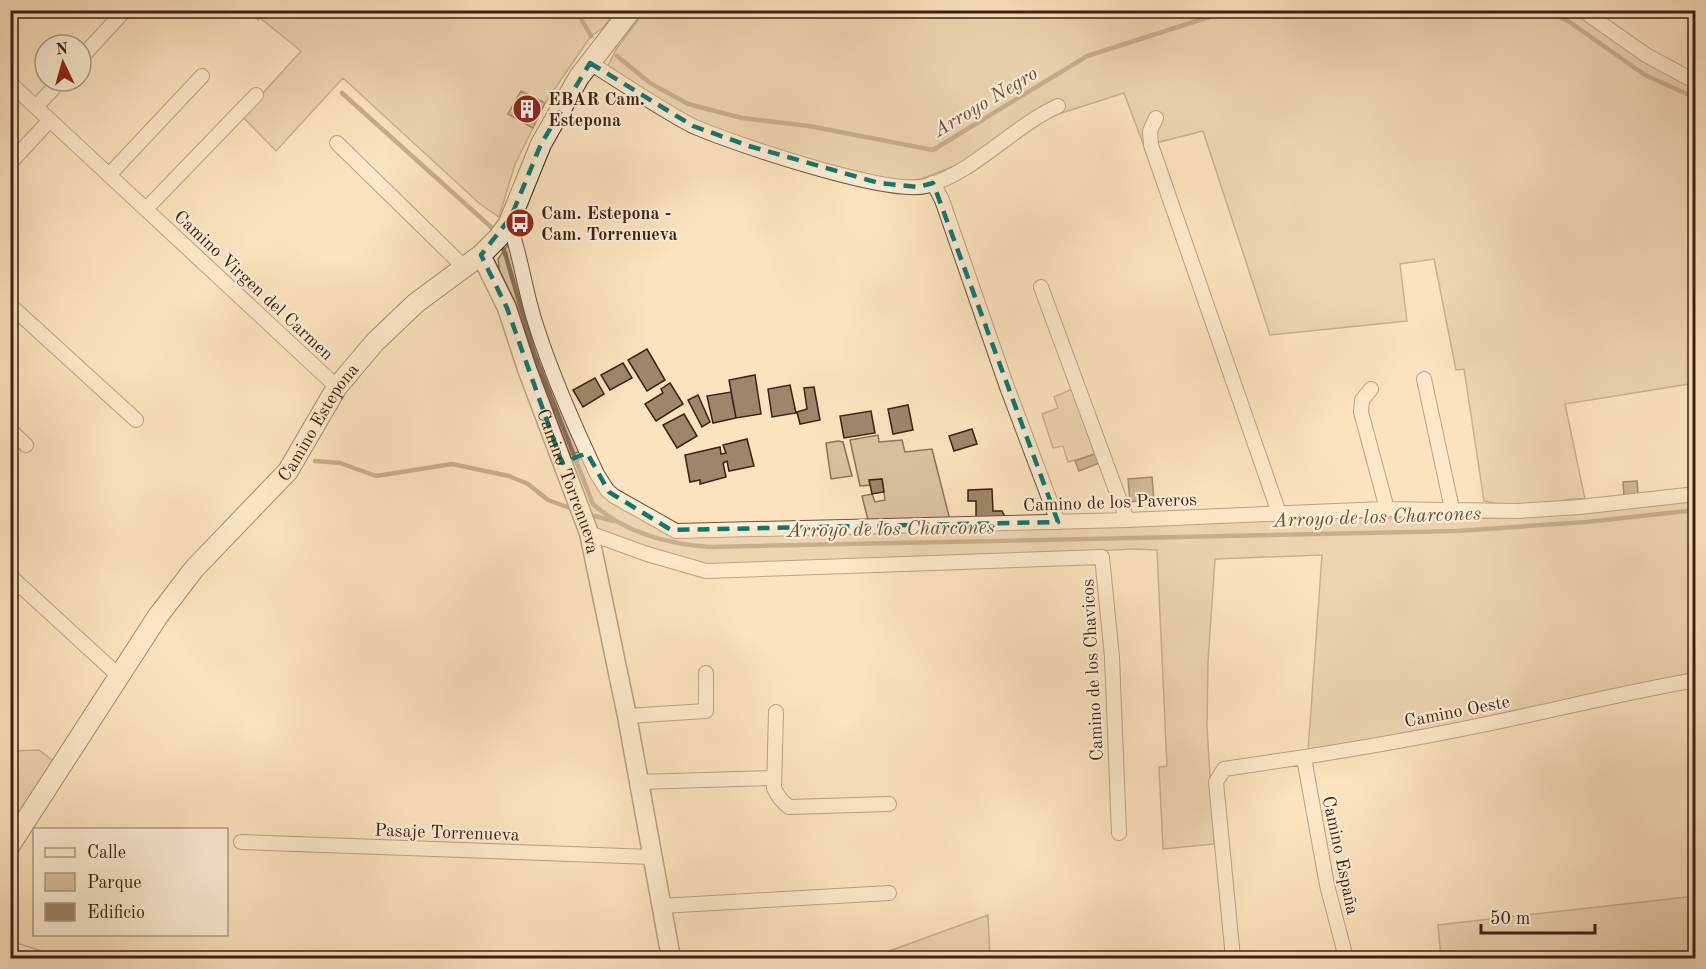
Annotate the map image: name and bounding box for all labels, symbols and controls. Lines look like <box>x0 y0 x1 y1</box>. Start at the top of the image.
north arrow <box>33 33 93 93</box>
text: N <box>55 41 69 59</box>
water label: Arroyo Negro <box>930 64 1042 142</box>
place label: EBAR Cam. Estepona <box>548 91 645 130</box>
building icon: EBAR Cam. Estepona <box>511 93 543 125</box>
place label: Cam. Estepona - Cam. Torrenueva <box>541 205 678 244</box>
bus stop icon: Cam. Estepona - Cam. Torrenueva <box>504 207 536 239</box>
street label: Camino Virgen del Carmen <box>170 208 336 364</box>
street label: Camino Estepona <box>275 360 363 485</box>
street label: Camino Torrenueva <box>533 407 601 556</box>
street label: Camino de los Paveros <box>1023 491 1197 515</box>
water label: Arroyo de los Charcones <box>1272 504 1481 532</box>
water label: Arroyo de los Charcones <box>786 518 995 542</box>
street label: Camino de los Chavicos <box>1079 578 1107 761</box>
street label: Camino Oeste <box>1403 693 1511 731</box>
street label: Camino España <box>1319 794 1361 916</box>
street label: Pasaje Torrenueva <box>374 821 520 845</box>
legend <box>33 828 228 936</box>
text: Calle <box>87 844 126 862</box>
text: Parque <box>87 874 142 892</box>
scale bar <box>1481 897 1595 935</box>
text: Edificio <box>87 904 145 922</box>
text: 50 m <box>1490 910 1530 928</box>

